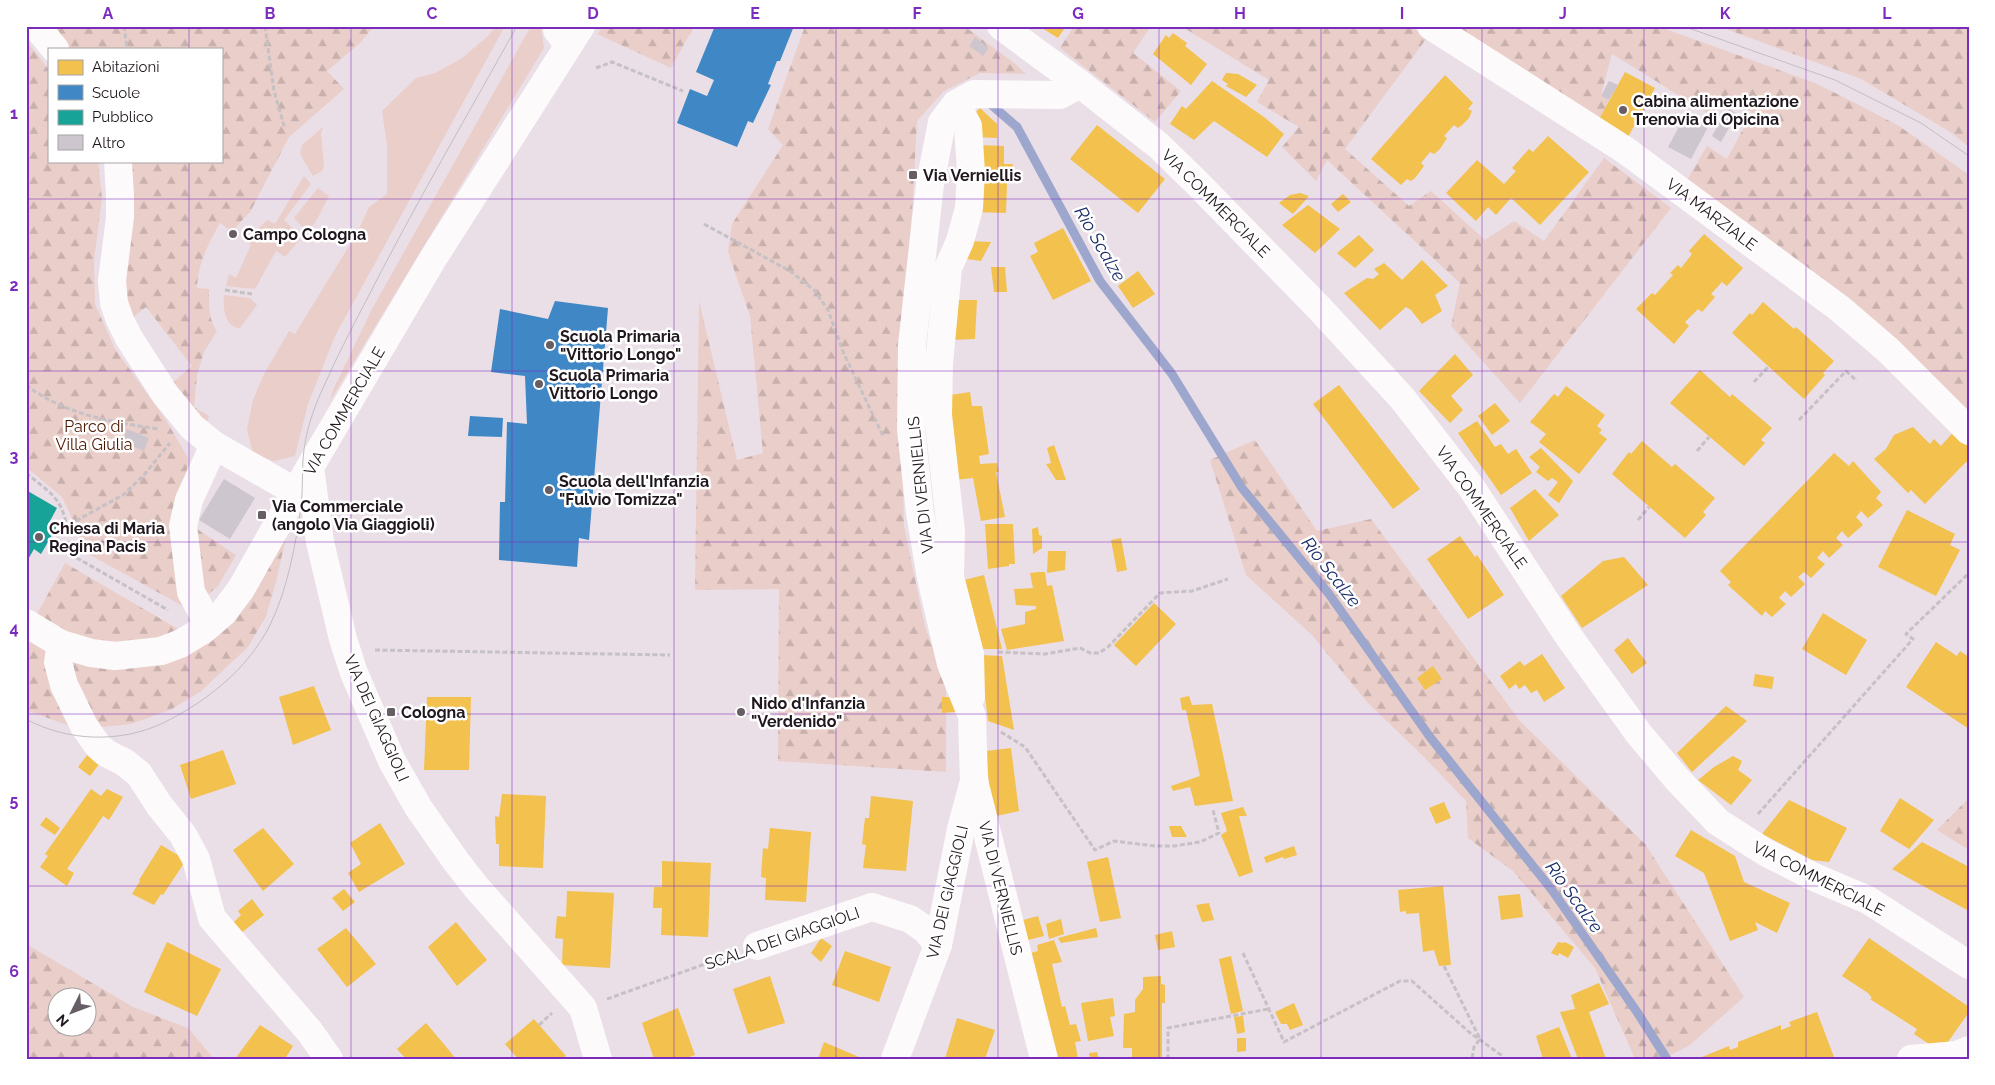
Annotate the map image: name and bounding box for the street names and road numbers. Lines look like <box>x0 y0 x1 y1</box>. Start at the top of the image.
street label: VIA COMMERCIALE <box>1158 145 1274 262</box>
street label: VIA MARZIALE <box>1663 174 1761 255</box>
street label: VIA COMMERCIALE <box>300 343 389 479</box>
street label: VIA DI VERNIELLIS <box>904 415 937 554</box>
street label: VIA COMMERCIALE <box>1432 442 1531 572</box>
street label: VIA DEI GIAGGIOLI <box>340 652 413 784</box>
street label: VIA DI VERNIELLIS <box>975 819 1026 957</box>
street label: VIA DEI GIAGGIOLI <box>923 823 972 961</box>
street label: VIA COMMERCIALE <box>1750 837 1888 920</box>
street label: SCALA DEI GIAGGIOLI <box>702 903 862 974</box>

